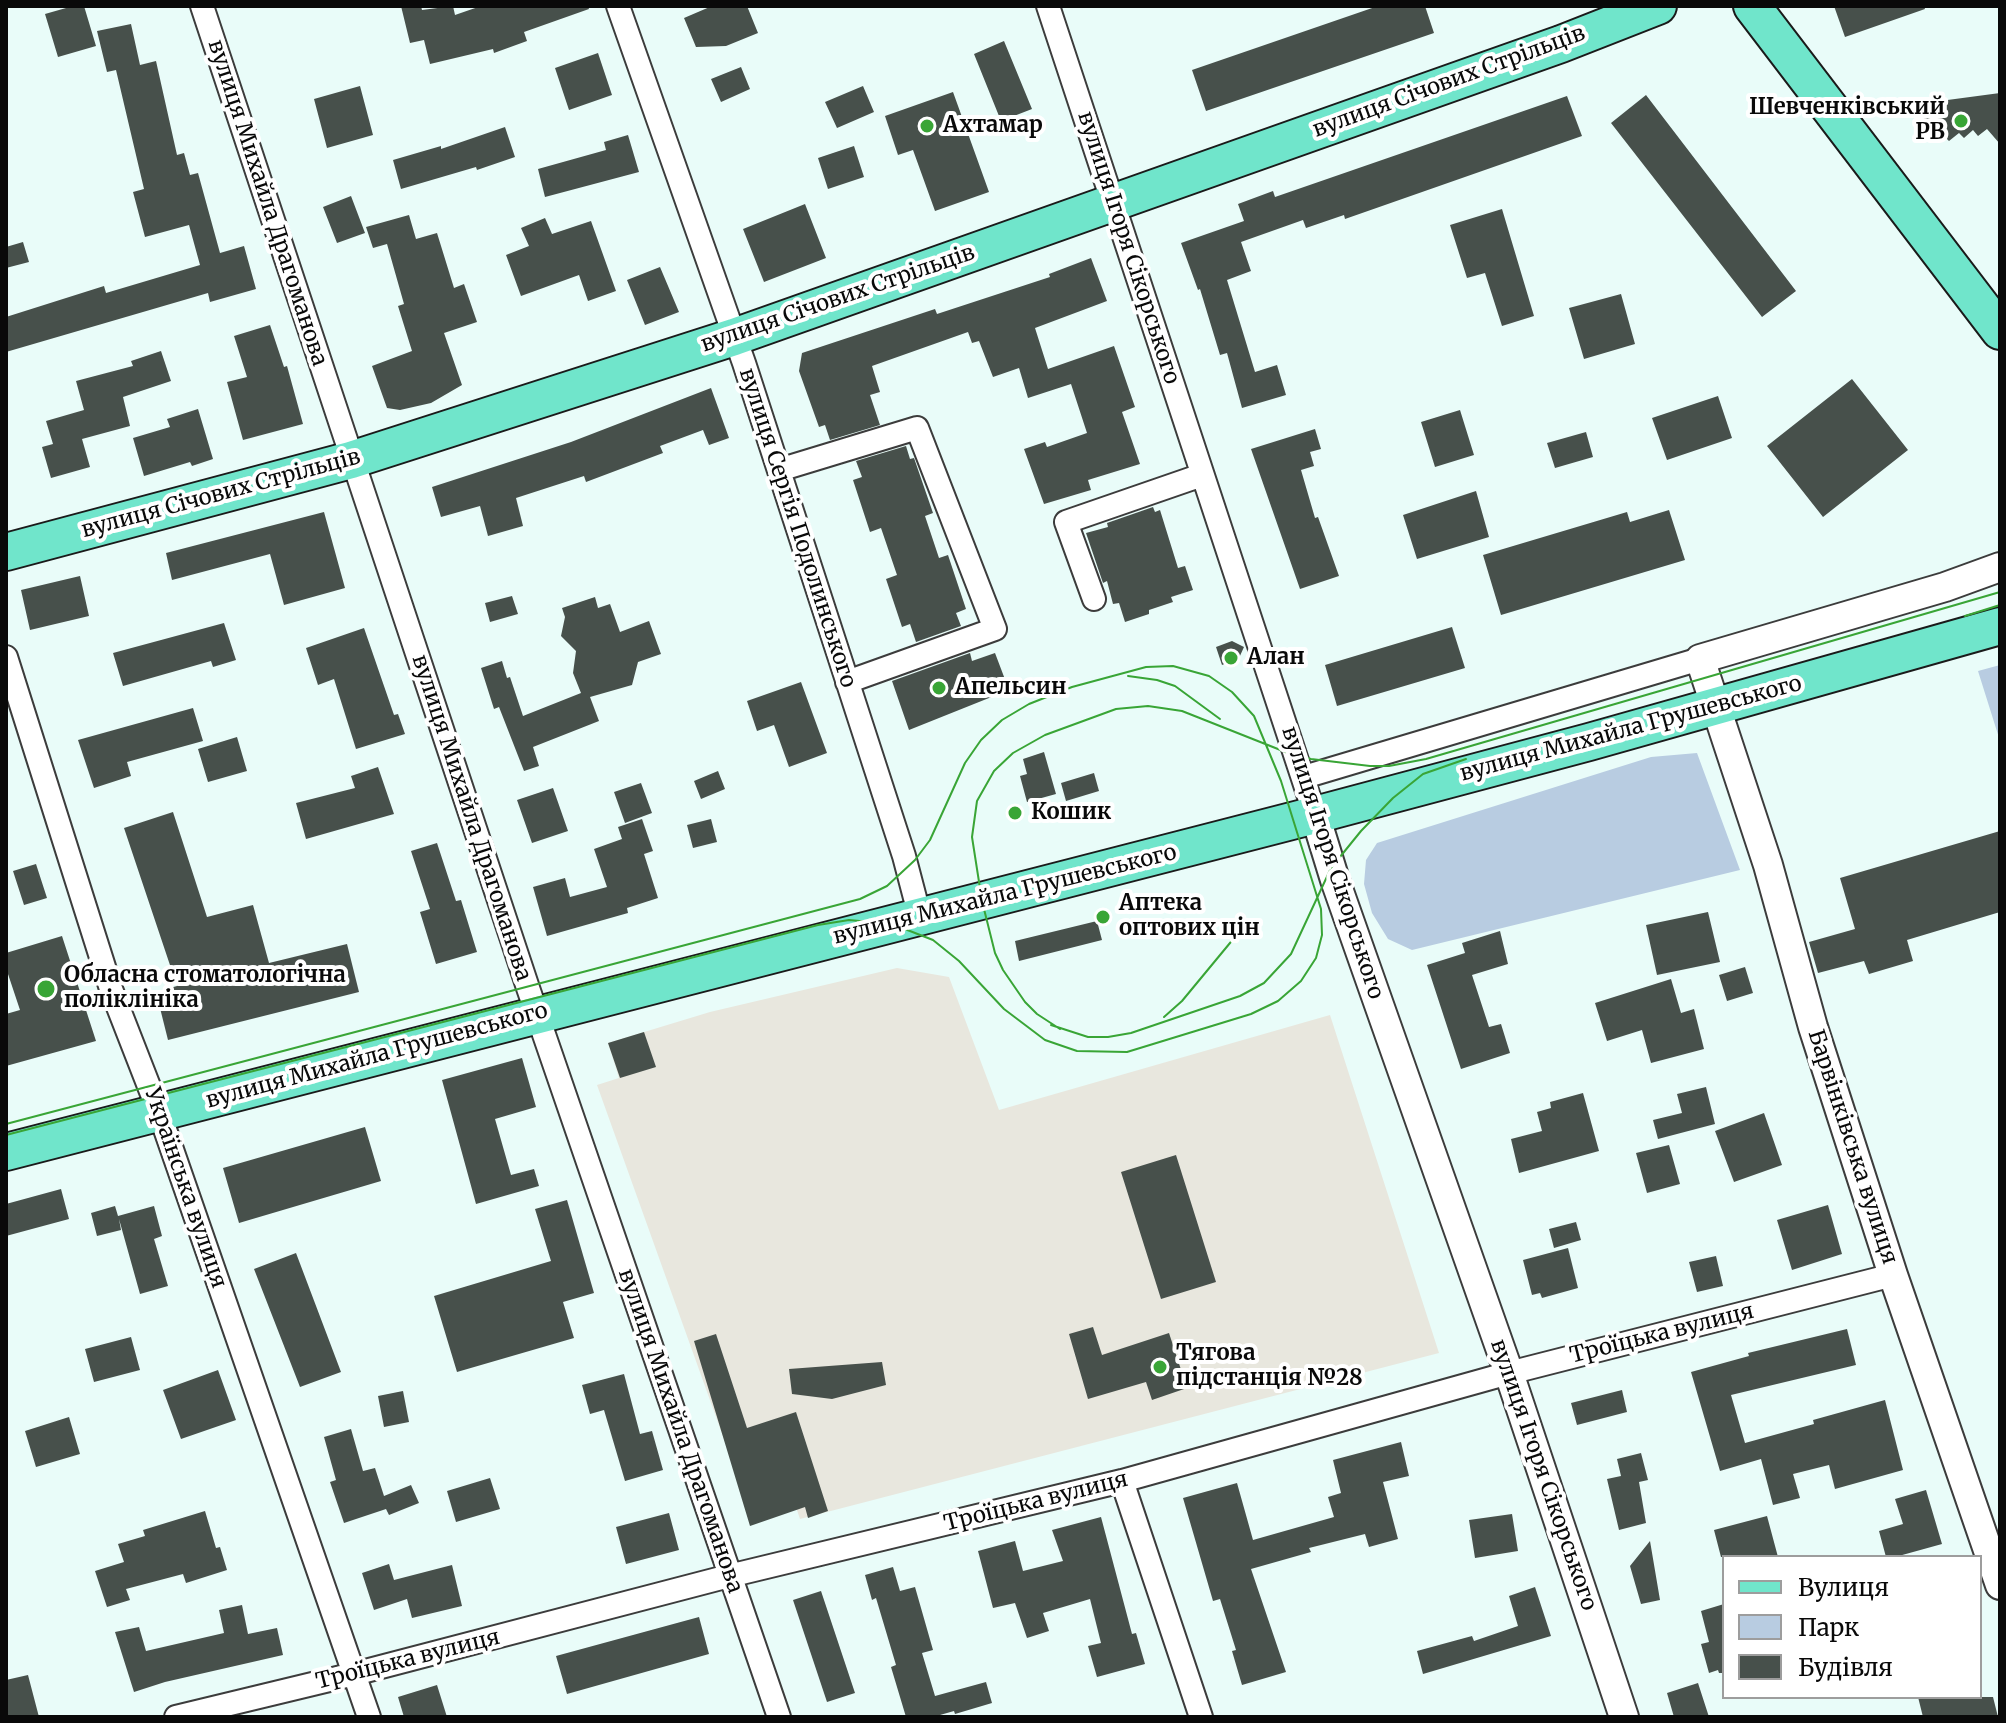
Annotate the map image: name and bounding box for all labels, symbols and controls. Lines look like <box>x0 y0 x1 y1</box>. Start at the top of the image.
street label: вулиця Січових Стрільців <box>1309 20 1589 144</box>
street label: вулиця Михайла Драгоманова <box>202 37 332 369</box>
place label: Шевченківський РВ <box>1749 95 1945 146</box>
street label: вулиця Ігоря Сікорського <box>1071 108 1185 388</box>
marker: Шевченківський РВ <box>1952 112 1970 130</box>
place label: Ахтамар <box>943 113 1043 139</box>
marker: Ахтамар <box>918 117 936 135</box>
street label: вулиця Січових Стрільців <box>698 240 978 358</box>
street label: вулиця Сергія Подолинського <box>733 365 861 691</box>
street label: вулиця Січових Стрільців <box>79 444 363 544</box>
place label: Алан <box>1247 645 1305 671</box>
marker: Алан <box>1222 649 1240 667</box>
street label: вулиця Михайла Драгоманова <box>406 652 536 984</box>
street label: вулиця Михайла Грушевського <box>1457 671 1805 787</box>
place label: Апельсин <box>955 675 1067 701</box>
marker: Апельсин <box>930 679 948 697</box>
street label: вулиця Ігоря Сікорського <box>1275 723 1389 1003</box>
place label: Кошик <box>1031 800 1111 826</box>
marker: Кошик <box>1006 804 1024 822</box>
street label: вулиця Михайла Грушевського <box>831 840 1179 950</box>
place label: Аптека оптових цін <box>1119 891 1260 942</box>
marker: Аптека оптових цін <box>1094 908 1112 926</box>
place label: Обласна стоматологічна поліклініка <box>64 963 346 1014</box>
marker: Обласна стоматологічна поліклініка <box>35 978 57 1000</box>
street label: вулиця Михайла Грушевського <box>203 998 551 1114</box>
street label: Барвінківська вулиця <box>1802 1026 1902 1268</box>
street label: Українська вулиця <box>138 1084 232 1292</box>
street label: вулиця Михайла Драгоманова <box>612 1265 748 1597</box>
street label: Троїцька вулиця <box>1567 1298 1757 1370</box>
street label: вулиця Ігоря Сікорського <box>1484 1336 1602 1614</box>
place label: Тягова пiдстанцiя №28 <box>1176 1341 1363 1392</box>
marker: Тягова пiдстанцiя №28 <box>1151 1358 1169 1376</box>
street label: Троїцька вулиця <box>941 1466 1131 1538</box>
legend <box>1722 1555 1982 1699</box>
text: Вулиця <box>1798 1572 1889 1603</box>
text: Парк <box>1798 1612 1859 1643</box>
street label: Троїцька вулиця <box>313 1624 503 1696</box>
text: Будівля <box>1798 1652 1893 1683</box>

